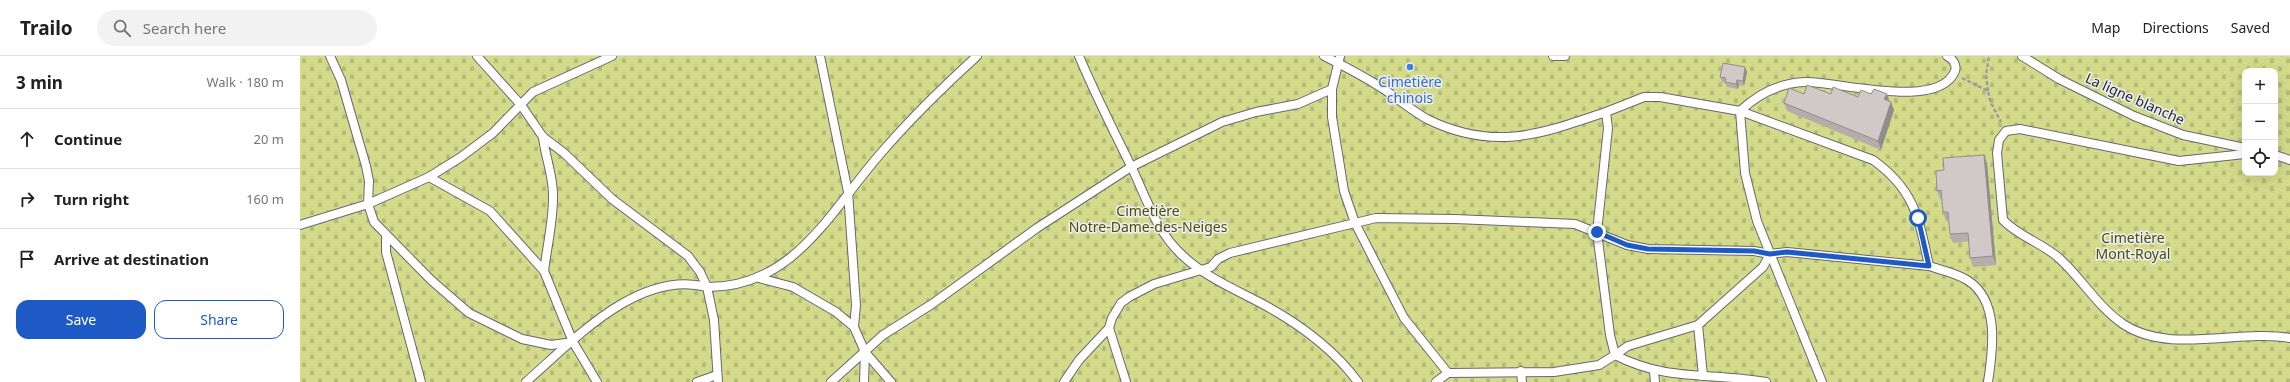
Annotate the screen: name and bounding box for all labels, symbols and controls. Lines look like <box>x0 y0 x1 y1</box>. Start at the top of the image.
search box <box>97 10 377 46</box>
text: Trailo <box>20 15 73 41</box>
icon: search <box>111 17 133 39</box>
text: Search here <box>143 18 226 38</box>
text: Map <box>2091 18 2120 37</box>
text: Directions <box>2142 18 2209 37</box>
text: Saved <box>2231 18 2270 37</box>
marker: Cimetière chinois <box>1405 62 1415 72</box>
street label: La ligne blanche <box>2083 68 2188 129</box>
map controls <box>2242 68 2278 176</box>
button: + <box>2242 68 2278 104</box>
text: 3 min <box>16 71 63 94</box>
place label: Cimetière chinois <box>1378 72 1442 107</box>
text: Walk · 180 m <box>206 73 284 91</box>
button: − <box>2242 104 2278 140</box>
icon: ahead <box>16 128 38 150</box>
text: Continue <box>54 129 122 149</box>
text: 20 m <box>254 130 284 148</box>
button: locate <box>2242 140 2278 176</box>
icon: right <box>16 188 38 210</box>
text: Turn right <box>54 189 129 209</box>
text: 160 m <box>246 190 284 208</box>
park label: Cimetière Notre-Dame-des-Neiges <box>1069 201 1228 236</box>
route start <box>1909 209 1927 227</box>
route end <box>1588 223 1606 241</box>
park label: Cimetière Mont-Royal <box>2096 228 2170 263</box>
icon: arrive <box>16 248 38 270</box>
text: Arrive at destination <box>54 249 209 269</box>
button: Save <box>16 300 146 339</box>
button: Share <box>154 300 284 339</box>

